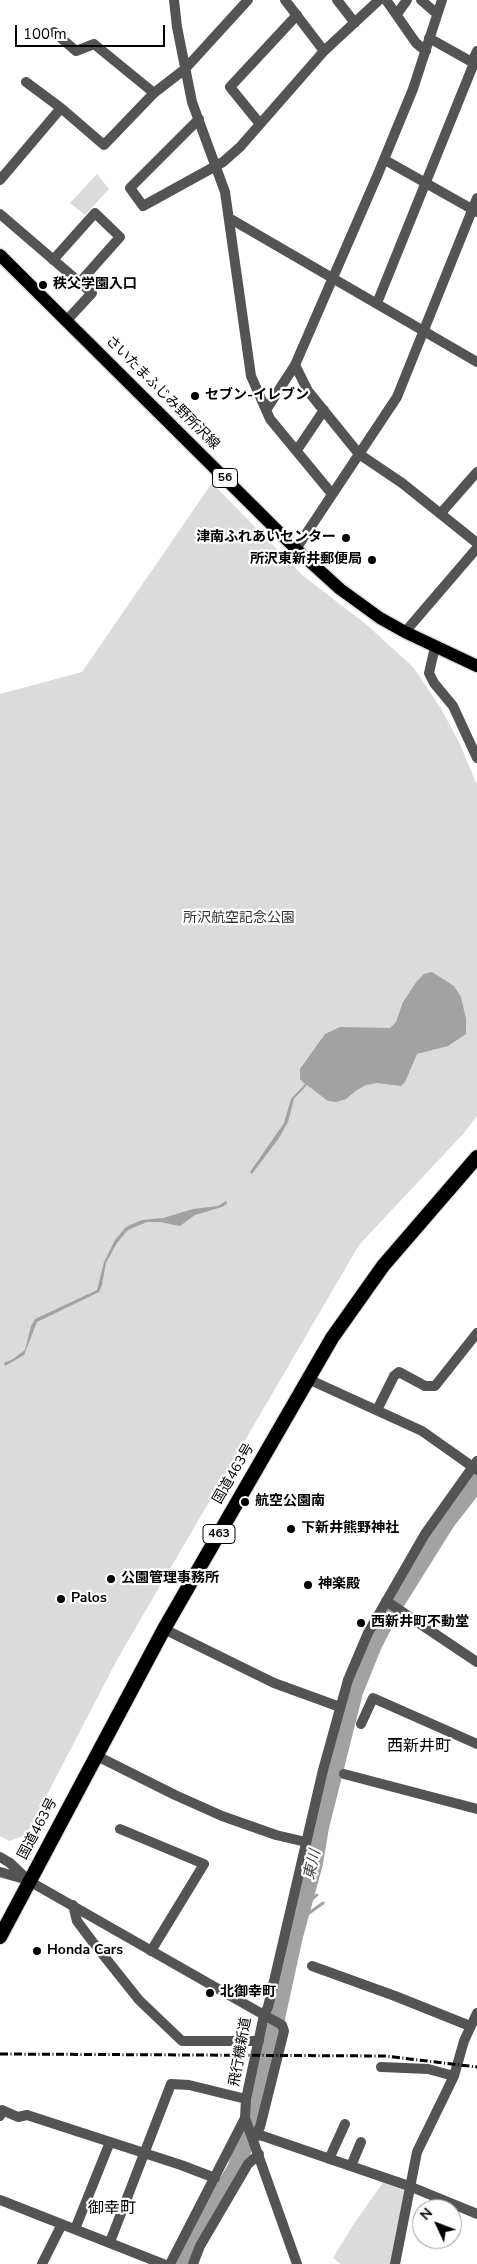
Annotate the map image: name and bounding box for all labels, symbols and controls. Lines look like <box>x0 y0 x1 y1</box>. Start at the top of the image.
scale bar <box>18 15 168 47</box>
text: 100 m <box>23 24 67 44</box>
place label: 秩父学園入口 <box>53 277 137 293</box>
marker: 秩父学園入口 <box>37 279 49 291</box>
street label: さいたまふじみ野所沢線 <box>102 333 222 453</box>
place label: セブン-イレブン <box>205 388 309 404</box>
marker: セブン-イレブン <box>189 390 201 402</box>
road number: 56 <box>212 468 238 488</box>
place label: 津南ふれあいセンター <box>196 530 336 546</box>
marker: 津南ふれあいセンター <box>340 532 352 544</box>
place label: 所沢東新井郵便局 <box>250 552 362 568</box>
marker: 所沢東新井郵便局 <box>366 554 378 566</box>
park label: 所沢航空記念公園 <box>183 911 295 927</box>
street label: 国道463号 <box>210 1441 258 1507</box>
place label: 航空公園南 <box>255 1494 325 1510</box>
marker: 航空公園南 <box>239 1496 251 1508</box>
place label: 下新井熊野神社 <box>301 1521 399 1537</box>
marker: 下新井熊野神社 <box>285 1523 297 1535</box>
road number: 463 <box>203 1525 235 1544</box>
place label: 公園管理事務所 <box>121 1571 219 1587</box>
marker: 公園管理事務所 <box>105 1573 117 1585</box>
place label: 神楽殿 <box>318 1577 360 1593</box>
marker: 神楽殿 <box>302 1579 314 1591</box>
place label: Palos <box>71 1591 107 1607</box>
marker: Palos <box>55 1593 67 1605</box>
place label: 西新井町不動堂 <box>371 1615 469 1631</box>
marker: 西新井町不動堂 <box>355 1617 367 1629</box>
district label: 西新井町 <box>387 1737 451 1757</box>
street label: 国道463号 <box>15 1795 61 1863</box>
water label: 東川 <box>301 1848 325 1882</box>
place label: Honda Cars <box>47 1943 123 1959</box>
marker: Honda Cars <box>31 1945 43 1957</box>
place label: 北御幸町 <box>220 1985 276 2001</box>
marker: 北御幸町 <box>204 1987 216 1999</box>
street label: 飛行機新道 <box>227 2016 255 2088</box>
district label: 御幸町 <box>88 2199 136 2219</box>
north arrow <box>412 2199 462 2249</box>
text: N <box>416 2204 437 2224</box>

